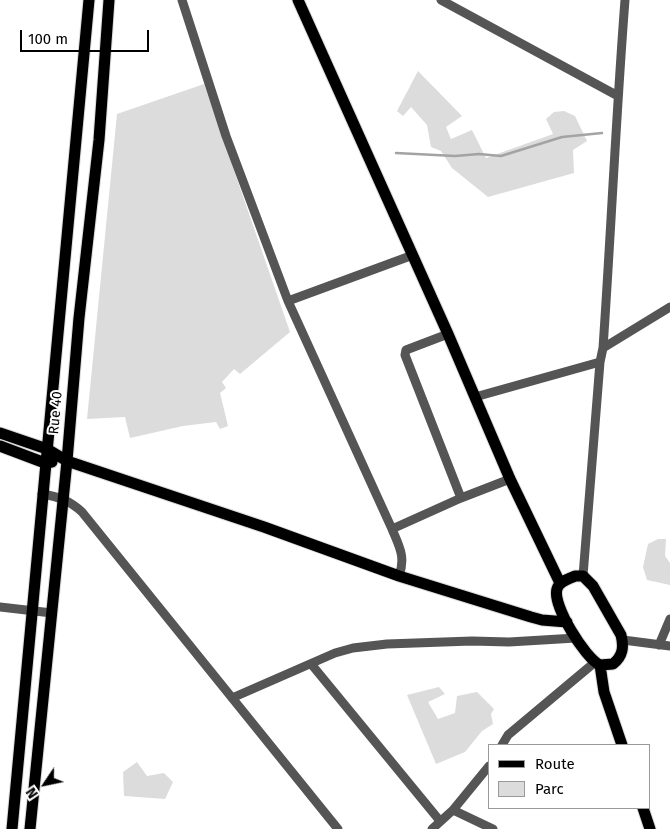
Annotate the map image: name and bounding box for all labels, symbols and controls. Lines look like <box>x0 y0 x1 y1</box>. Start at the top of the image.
scale bar <box>22 20 151 52</box>
text: 100 m <box>28 30 68 48</box>
street label: Rue 40 <box>46 391 66 435</box>
legend <box>488 744 650 809</box>
text: Route <box>535 755 575 773</box>
north arrow <box>20 759 70 809</box>
text: Parc <box>535 780 564 798</box>
text: N <box>23 784 42 801</box>

